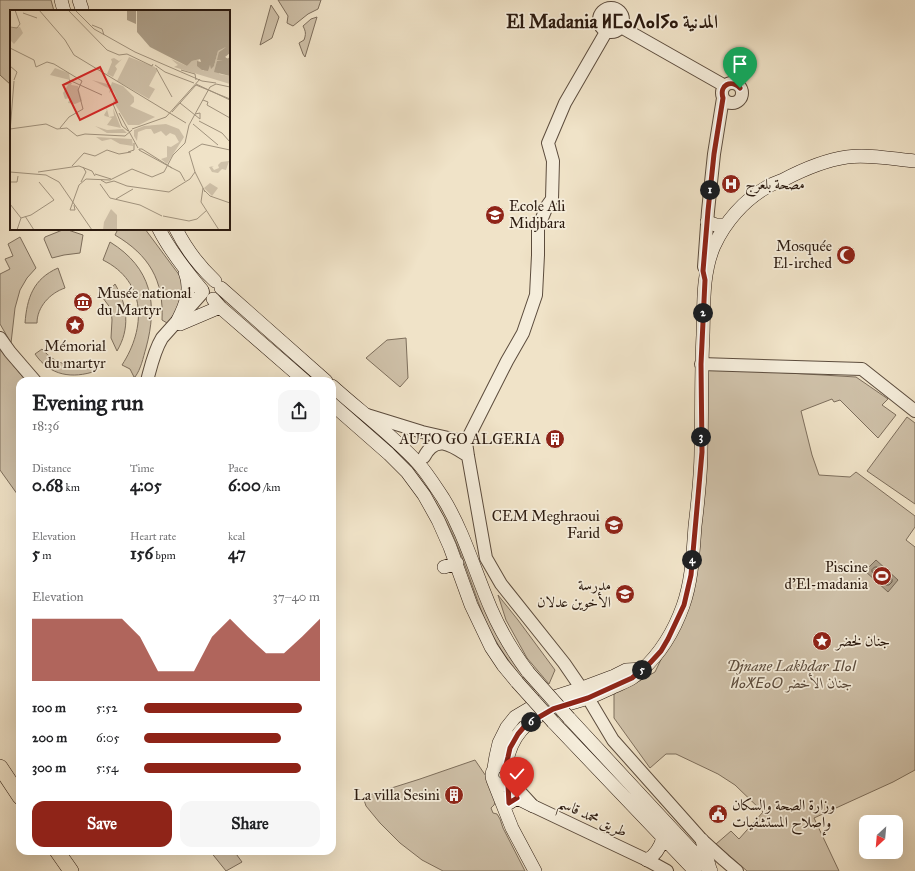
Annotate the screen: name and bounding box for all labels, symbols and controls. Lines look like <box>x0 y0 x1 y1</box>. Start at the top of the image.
inset map <box>10 10 230 230</box>
district label: El Madania ⵍⵎⴰⴷⴰⵏⵢⴰ المدنية <box>506 10 718 33</box>
pin <box>723 47 757 88</box>
icon: arrive <box>729 53 751 75</box>
hospital icon: مصحة بلعرج <box>720 173 742 195</box>
place label: مصحة بلعرج <box>745 175 805 197</box>
pin: 1 <box>700 180 720 200</box>
text: 1 <box>708 183 712 196</box>
place label: Ecole Ali Midjbara <box>509 197 566 232</box>
school or university icon: Ecole Ali Midjbara <box>484 204 506 226</box>
place label: Mosquée El-irched <box>773 237 832 272</box>
mosque icon: Mosquée El-irched <box>835 244 857 266</box>
place label: Musée national du Martyr <box>97 284 192 319</box>
museum icon: Musée national du Martyr <box>72 291 94 313</box>
pin: 2 <box>693 303 713 323</box>
text: 2 <box>700 306 706 319</box>
place icon: Mémorial du martyr <box>64 314 86 336</box>
place label: Mémorial du martyr <box>44 337 107 372</box>
text: Evening run <box>32 389 144 416</box>
button: share <box>278 390 320 432</box>
text: 18:36 <box>32 418 59 434</box>
pin: 3 <box>691 427 711 447</box>
building icon: AUTO GO ALGERIA <box>544 428 566 450</box>
place label: AUTO GO ALGERIA <box>398 430 541 448</box>
text: 3 <box>699 430 703 443</box>
text: Distance <box>32 462 71 475</box>
text: Time <box>130 462 154 475</box>
text: Pace <box>228 462 248 475</box>
text: 0.68 <box>32 475 63 496</box>
text: 4:05 <box>130 475 162 496</box>
text: 6:00 <box>228 475 261 496</box>
text: km <box>63 481 80 494</box>
text: /km <box>261 481 280 494</box>
place label: CEM Meghraoui Farid <box>492 507 600 542</box>
school or university icon: CEM Meghraoui Farid <box>603 514 625 536</box>
text: Elevation <box>32 530 76 543</box>
text: Heart rate <box>130 530 176 543</box>
text: kcal <box>228 530 245 543</box>
text: 5 <box>32 543 40 564</box>
text: 156 <box>130 543 153 564</box>
text: 47 <box>228 543 246 564</box>
text: m <box>40 549 52 562</box>
text: bpm <box>153 549 176 562</box>
pin: 4 <box>682 550 702 570</box>
text: 4 <box>689 553 695 566</box>
place label: Piscine d'El-madania <box>784 558 869 593</box>
sports icon: Piscine d'El-madania <box>871 565 893 587</box>
place label: مدرسة الأخوين عدلان <box>537 576 611 611</box>
school or university icon: مدرسة الأخوين عدلان <box>614 583 636 605</box>
text: Elevation <box>32 589 84 605</box>
text: 37–40 m <box>273 589 320 605</box>
place icon: جنان لخضر <box>811 630 833 652</box>
place label: جنان لخضر <box>834 632 890 651</box>
park label: Djnane Lakhdar ⵊⵏⴰⵏ ⵍⴰⵅⴹⴰⵔ جنان الأخضر <box>727 657 857 693</box>
pin: 5 <box>632 660 652 680</box>
text: 5 <box>639 663 645 676</box>
text: 100 m <box>32 700 66 716</box>
text: 5:52 <box>96 700 118 716</box>
pin: 6 <box>521 712 541 732</box>
text: 6 <box>528 715 534 728</box>
text: 200 m <box>32 730 67 746</box>
text: 6:05 <box>96 730 120 746</box>
pin <box>500 757 534 798</box>
text: 300 m <box>32 760 66 776</box>
text: 5:54 <box>96 760 118 776</box>
icon: check <box>506 763 528 785</box>
building icon: La villa Sesini <box>443 784 465 806</box>
place label: La villa Sesini <box>354 786 440 804</box>
street label: طريق محمد قاسم <box>553 793 630 846</box>
place label: وزارة الصحة والسكان وإصلاح المستشفيات <box>732 796 835 836</box>
button: Save <box>32 801 172 847</box>
button: Share <box>180 801 320 847</box>
public building icon: وزارة الصحة والسكان وإصلاح المستشفيات <box>707 803 729 825</box>
north arrow <box>859 815 903 859</box>
map controls <box>859 815 903 859</box>

